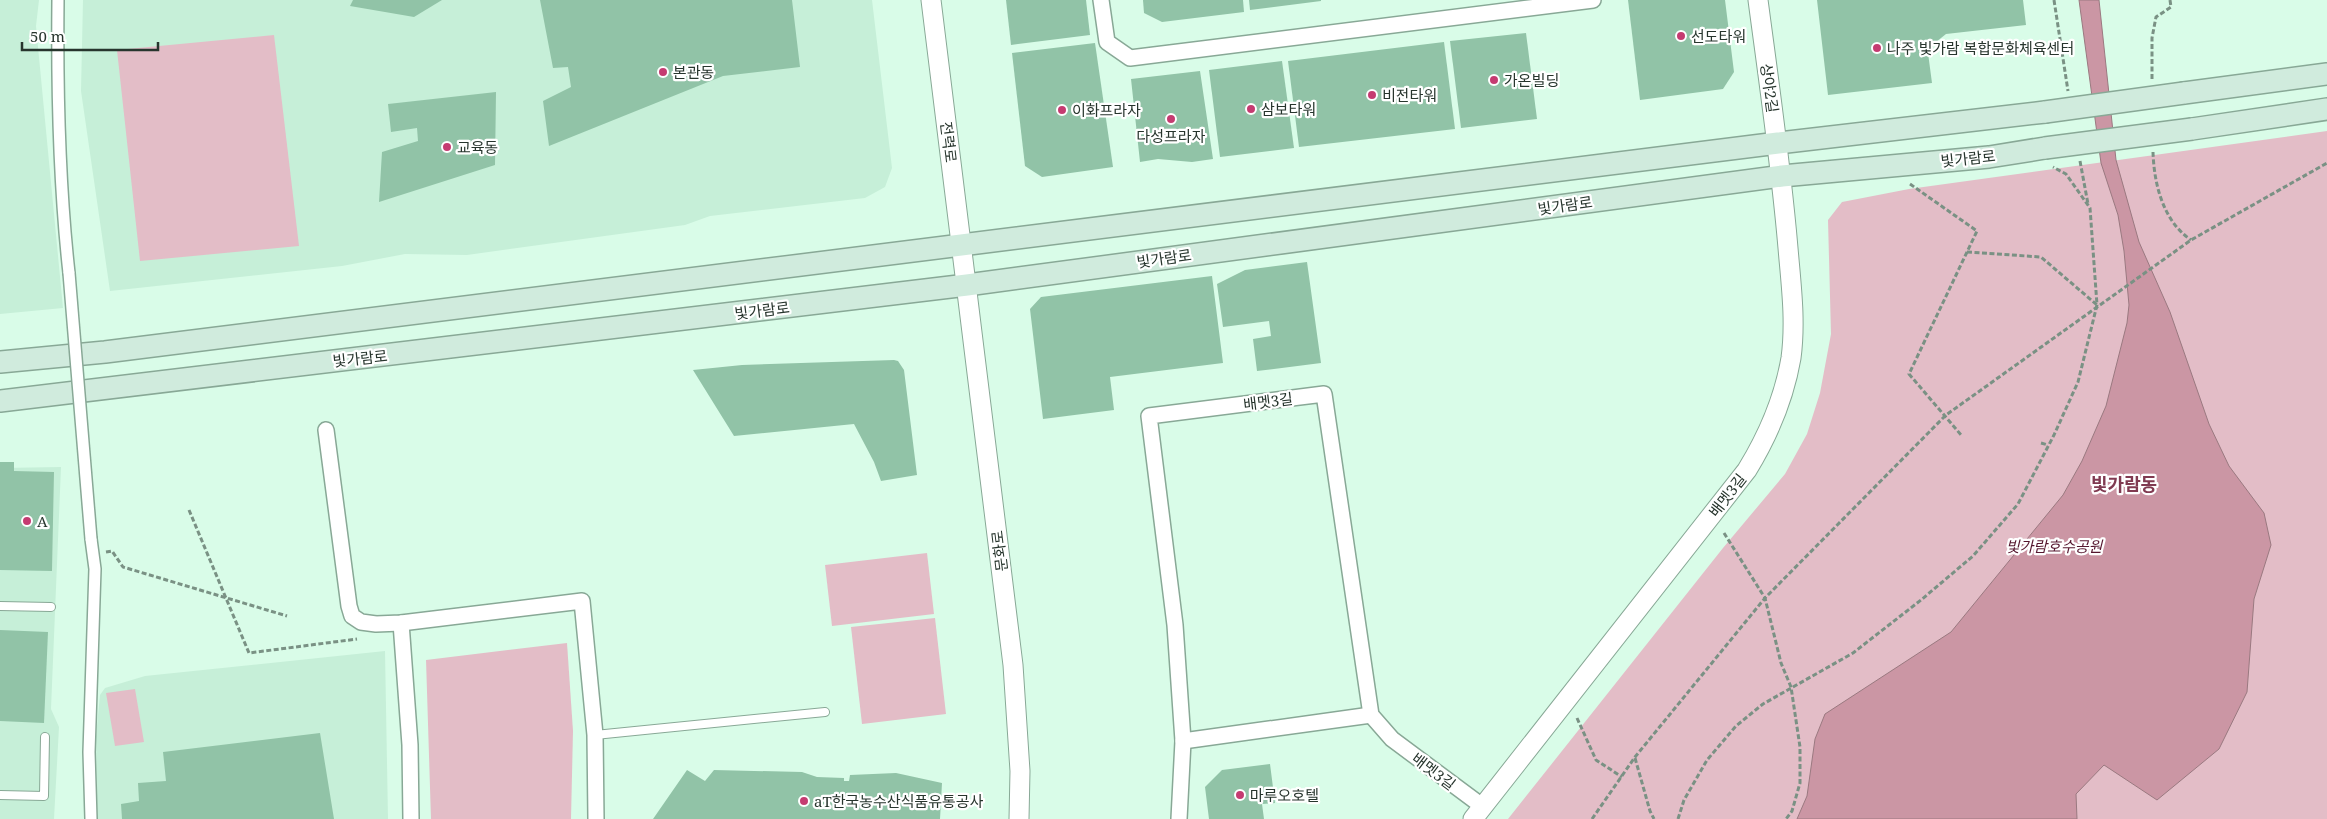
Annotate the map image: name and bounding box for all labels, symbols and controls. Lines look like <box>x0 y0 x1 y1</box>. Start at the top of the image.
scale bar <box>22 20 159 52</box>
text: 50 m <box>30 26 65 46</box>
place label: 선도타워 <box>1691 26 1746 46</box>
marker: 선도타워 <box>1675 30 1687 42</box>
place label: 나주 빛가람 복합문화체육센터 <box>1887 38 2074 58</box>
marker: 나주 빛가람 복합문화체육센터 <box>1871 42 1883 54</box>
place label: 본관동 <box>673 62 714 82</box>
street label: 상야2길 <box>1757 62 1783 114</box>
marker: 본관동 <box>657 66 669 78</box>
place label: 가온빌딩 <box>1504 70 1559 90</box>
marker: 가온빌딩 <box>1488 74 1500 86</box>
place label: 비전타워 <box>1382 85 1437 105</box>
marker: 비전타워 <box>1366 89 1378 101</box>
place label: 삼보타워 <box>1261 99 1316 119</box>
place label: 이화프라자 <box>1072 100 1141 120</box>
marker: 삼보타워 <box>1245 103 1257 115</box>
marker: 이화프라자 <box>1056 104 1068 116</box>
marker: 다성프라자 <box>1165 113 1177 125</box>
street label: 전력로 <box>937 120 961 164</box>
place label: 다성프라자 <box>1136 126 1206 146</box>
place label: 교육동 <box>457 137 498 157</box>
marker: 교육동 <box>441 141 453 153</box>
street label: 빛가람로 <box>1940 145 1996 171</box>
street label: 빛가람로 <box>1536 191 1594 219</box>
street label: 빛가람로 <box>1135 244 1193 272</box>
street label: 빛가람로 <box>733 297 791 323</box>
street label: 빛가람로 <box>332 345 388 371</box>
street label: 배멧3길 <box>1242 388 1294 414</box>
street label: 배멧3길 <box>1704 469 1750 521</box>
district label: 빛가람동 <box>2091 472 2157 496</box>
place label: A <box>37 511 48 531</box>
marker: A <box>21 515 33 527</box>
street label: 문화로 <box>987 529 1011 573</box>
park label: 빛가람호수공원 <box>2006 536 2103 556</box>
street label: 배멧3길 <box>1408 748 1460 794</box>
place label: 마루오호텔 <box>1250 785 1319 805</box>
marker: 마루오호텔 <box>1234 789 1246 801</box>
place label: aT한국농수산식품유통공사 <box>814 791 984 811</box>
marker: aT한국농수산식품유통공사 <box>798 795 810 807</box>

